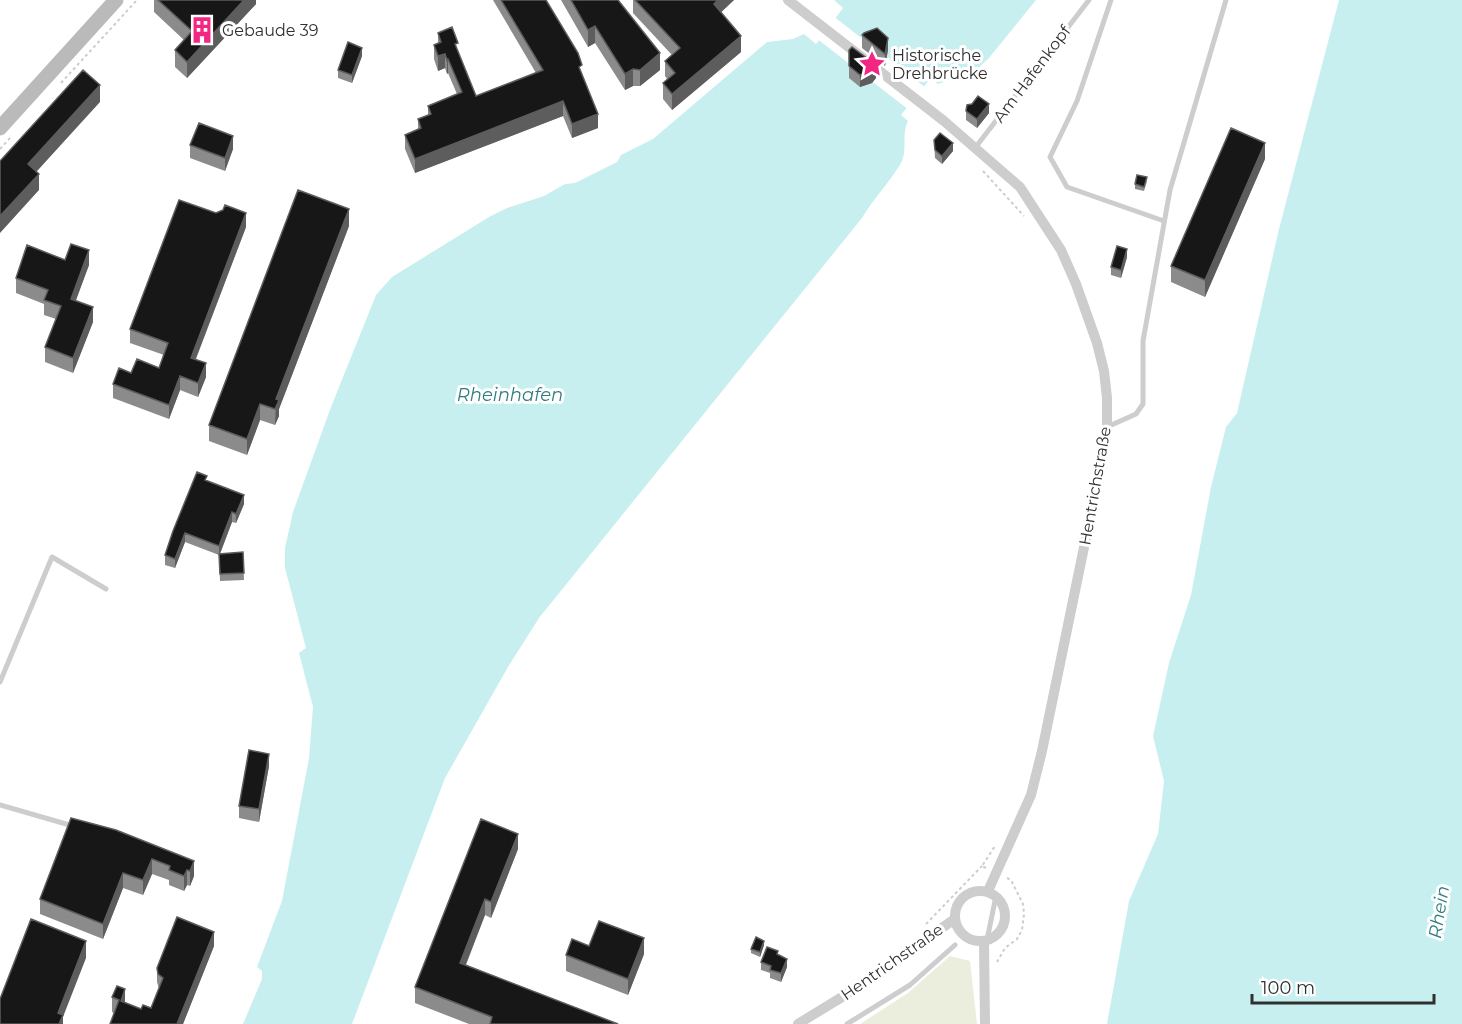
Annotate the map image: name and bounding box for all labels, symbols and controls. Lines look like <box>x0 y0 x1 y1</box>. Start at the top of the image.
building icon: Gebaude 39 <box>187 15 217 45</box>
place label: Gebaude 39 <box>222 21 319 40</box>
street label: Am Hafenkopf <box>989 21 1075 126</box>
place label: Historische Drehbrücke <box>892 46 988 83</box>
place icon: Historische Drehbrücke <box>857 49 887 79</box>
water label: Rheinhafen <box>457 384 563 406</box>
street label: Hentrichstraße <box>1075 425 1115 547</box>
water label: Rhein <box>1424 884 1454 940</box>
street label: Hentrichstraße <box>837 920 947 1004</box>
scale bar <box>1252 967 1434 1005</box>
text: 100 m <box>1261 977 1315 999</box>

